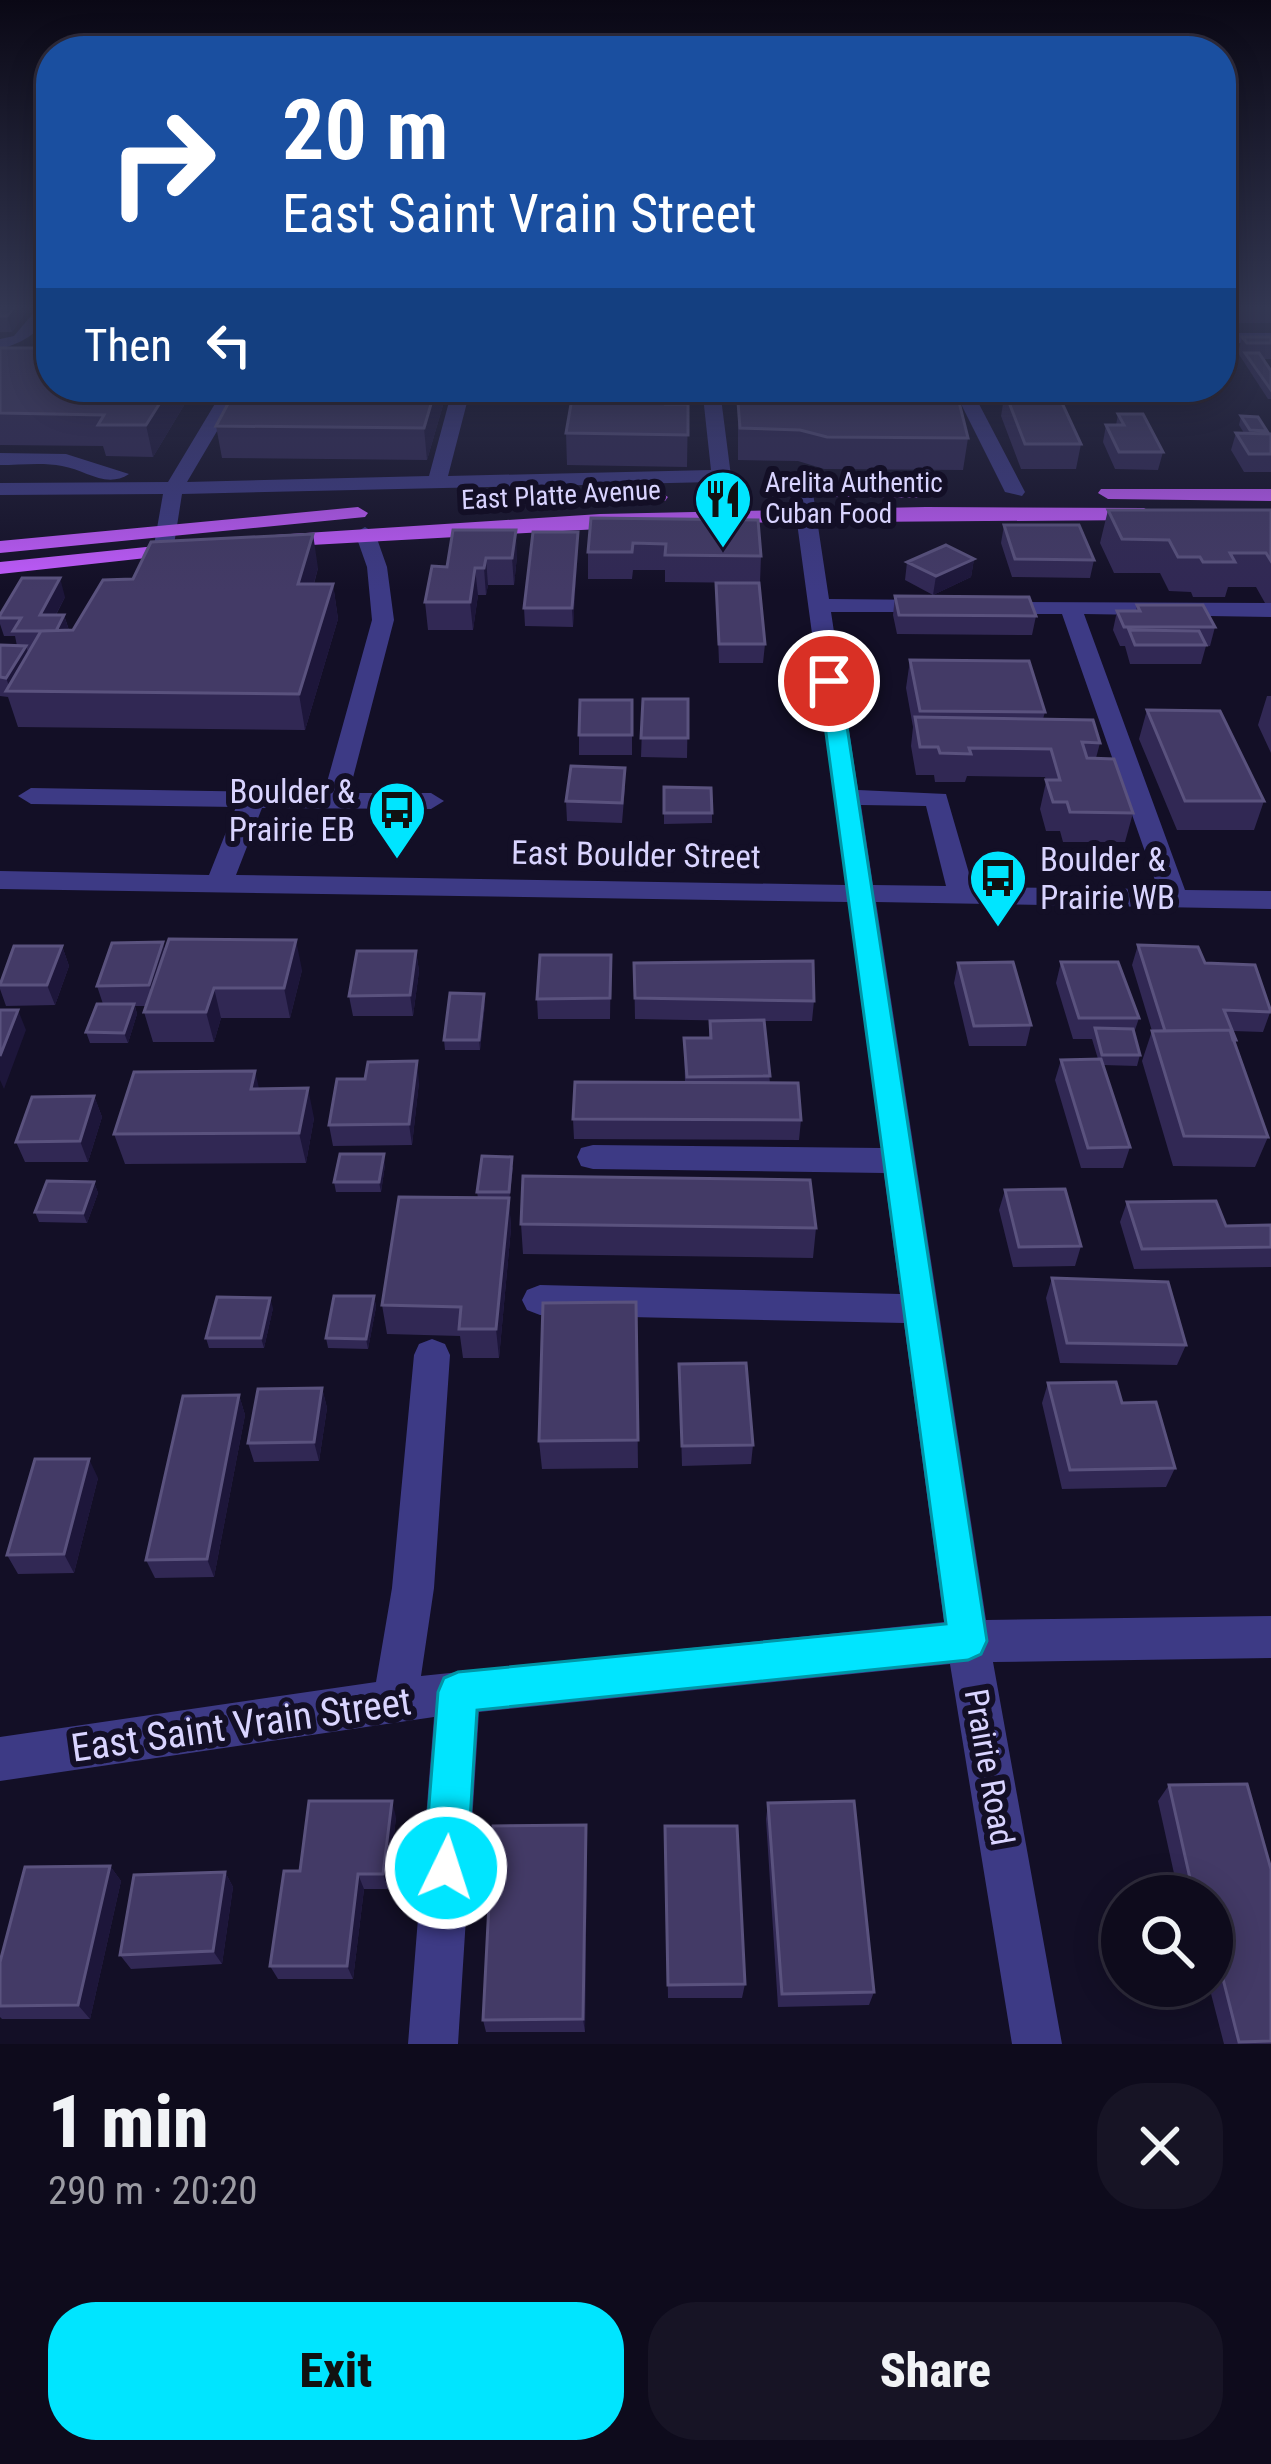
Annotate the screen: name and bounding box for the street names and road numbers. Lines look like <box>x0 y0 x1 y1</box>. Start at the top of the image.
street label: East Platte Avenue <box>461 474 661 516</box>
street label: East Boulder Street <box>511 833 761 876</box>
street label: East Saint Vrain Street <box>68 1678 414 1772</box>
street label: Prairie Road <box>957 1686 1022 1848</box>

